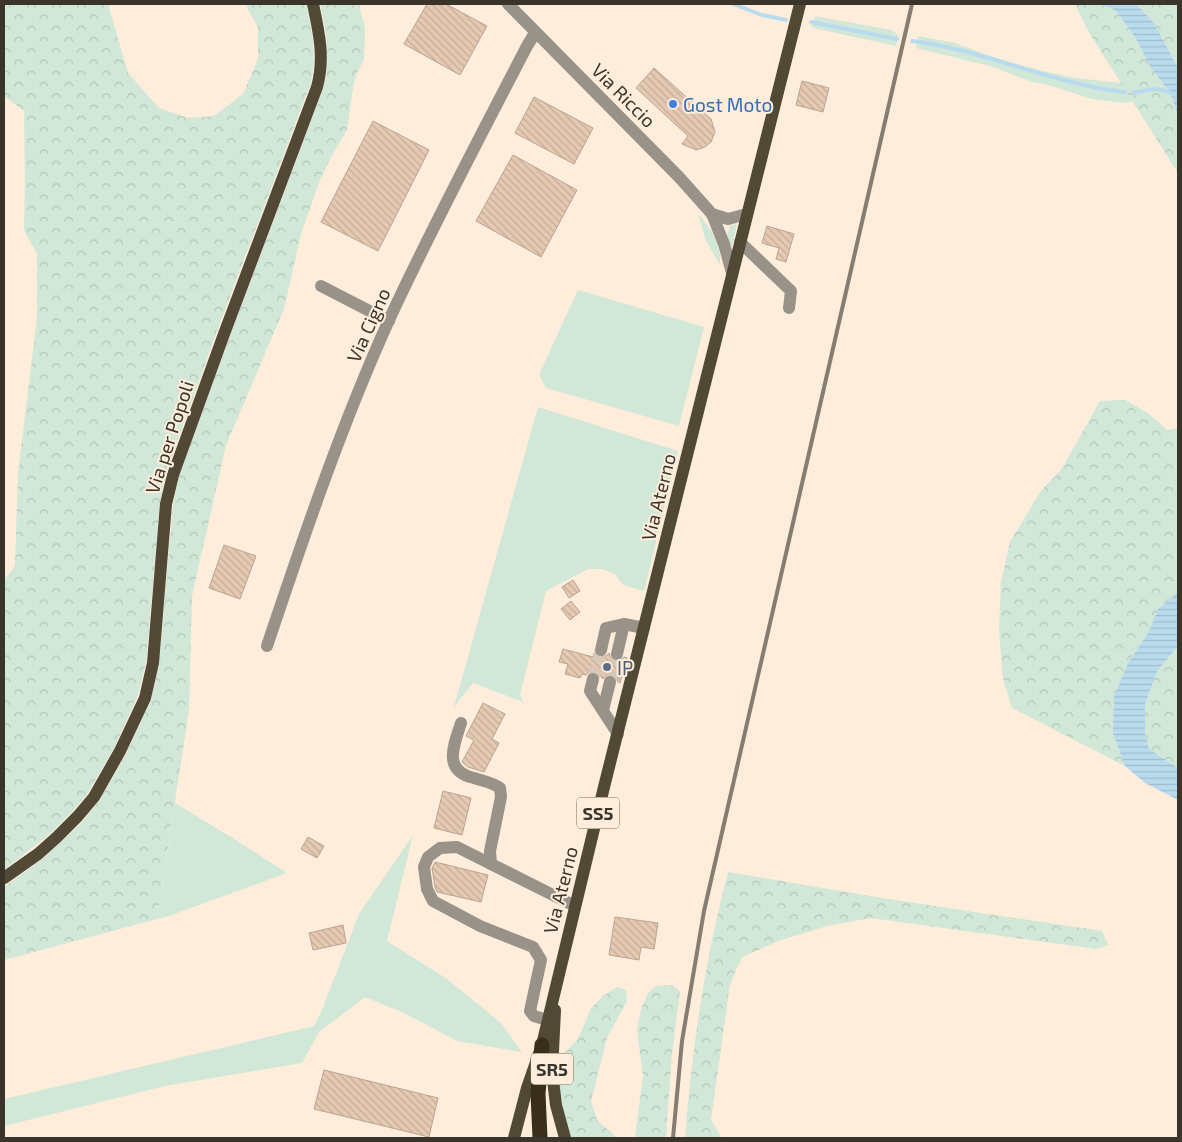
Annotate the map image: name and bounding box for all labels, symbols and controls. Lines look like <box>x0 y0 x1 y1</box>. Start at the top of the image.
street label: Via Riccio <box>587 58 661 132</box>
place label: Gost Moto <box>683 93 772 116</box>
marker: Gost Moto <box>667 98 679 110</box>
street label: Via Cigno <box>341 284 395 366</box>
street label: Via per Popoli <box>140 377 198 497</box>
street label: Via Aterno <box>636 451 680 543</box>
place label: IP <box>617 656 633 679</box>
marker: IP <box>601 661 613 673</box>
road number: SS5 <box>577 798 619 828</box>
street label: Via Aterno <box>538 844 582 936</box>
road number: SR5 <box>531 1054 573 1084</box>

